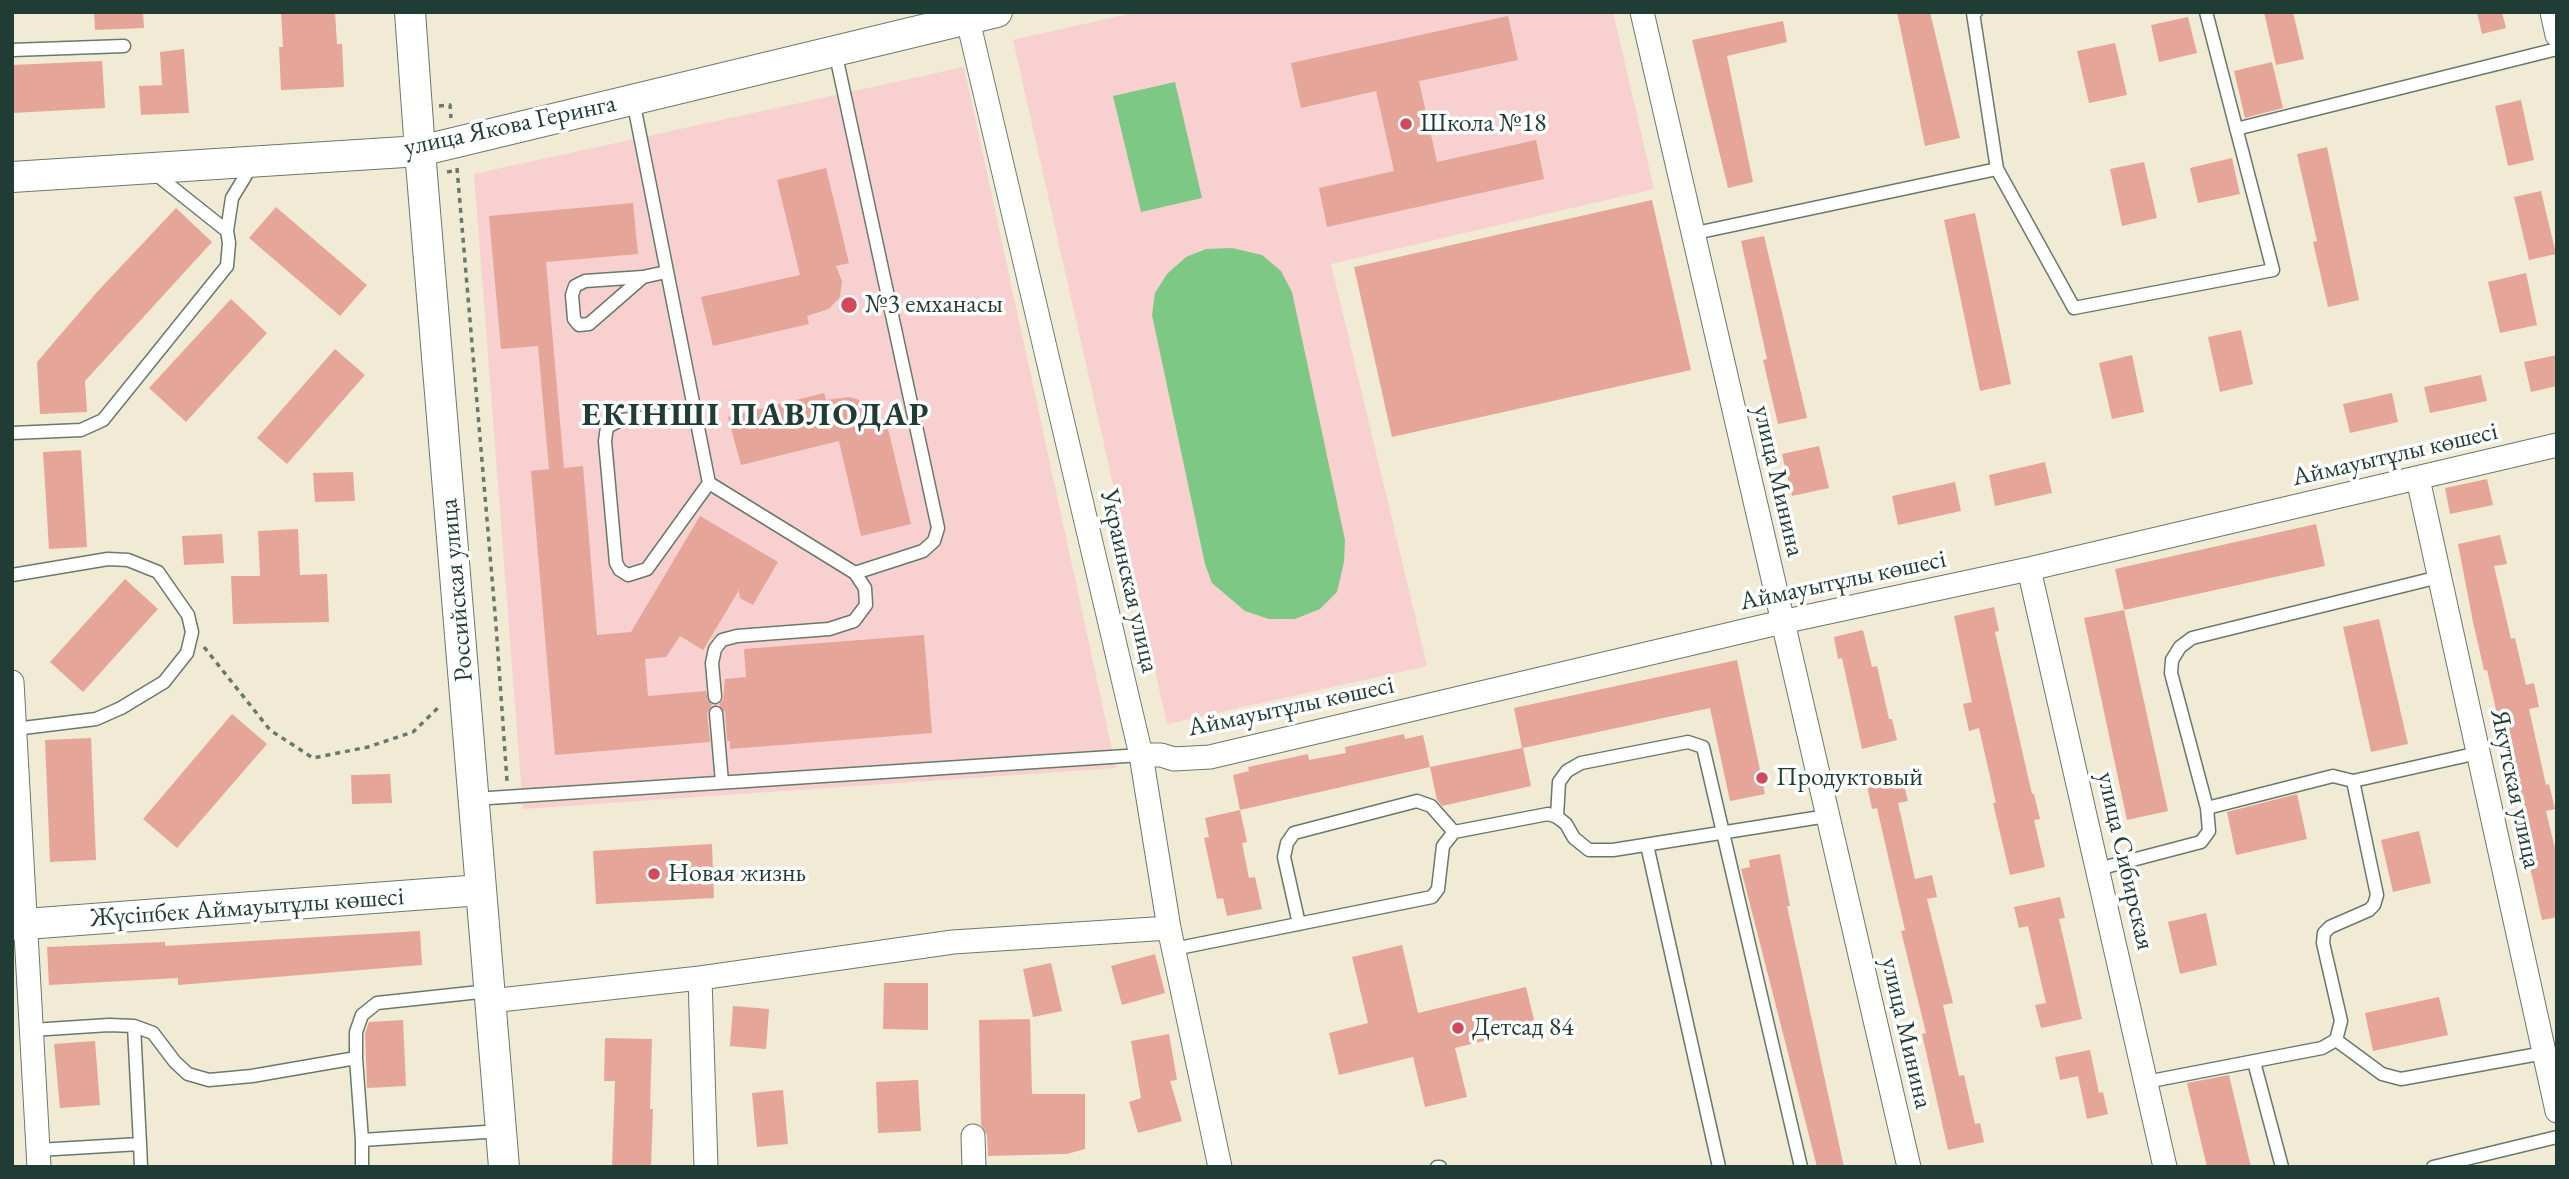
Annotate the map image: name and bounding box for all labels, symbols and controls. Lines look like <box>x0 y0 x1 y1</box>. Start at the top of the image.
street label: улица Якова Геринга <box>401 88 619 164</box>
place label: Школа №18 <box>1420 108 1547 140</box>
marker: Школа №18 <box>1398 116 1414 132</box>
place label: №3 емханасы <box>865 289 1003 321</box>
marker: №3 емханасы <box>839 295 859 315</box>
district label: ЕКІНШІ ПАВЛОДАР <box>583 396 929 436</box>
street label: улица Минина <box>1745 402 1811 560</box>
street label: Аймауытұлы көшесі <box>2289 416 2501 494</box>
street label: Украинская улица <box>1093 486 1165 676</box>
street label: Российская улица <box>433 497 481 683</box>
street label: Аймауытұлы көшесі <box>1737 544 1949 618</box>
street label: Аймауытұлы көшесі <box>1185 670 1397 744</box>
street label: Якутская улица <box>2483 706 2547 872</box>
place label: Продуктовый <box>1776 762 1923 794</box>
street label: улица Сибирская <box>2089 769 2161 953</box>
marker: Продуктовый <box>1754 770 1770 786</box>
place label: Новая жизнь <box>668 858 806 890</box>
marker: Новая жизнь <box>646 866 662 882</box>
street label: Жүсіпбек Аймауытұлы көшесі <box>89 881 405 935</box>
street label: улица Минина <box>1873 954 1939 1112</box>
place label: Детсад 84 <box>1472 1012 1574 1044</box>
marker: Детсад 84 <box>1450 1020 1466 1036</box>

